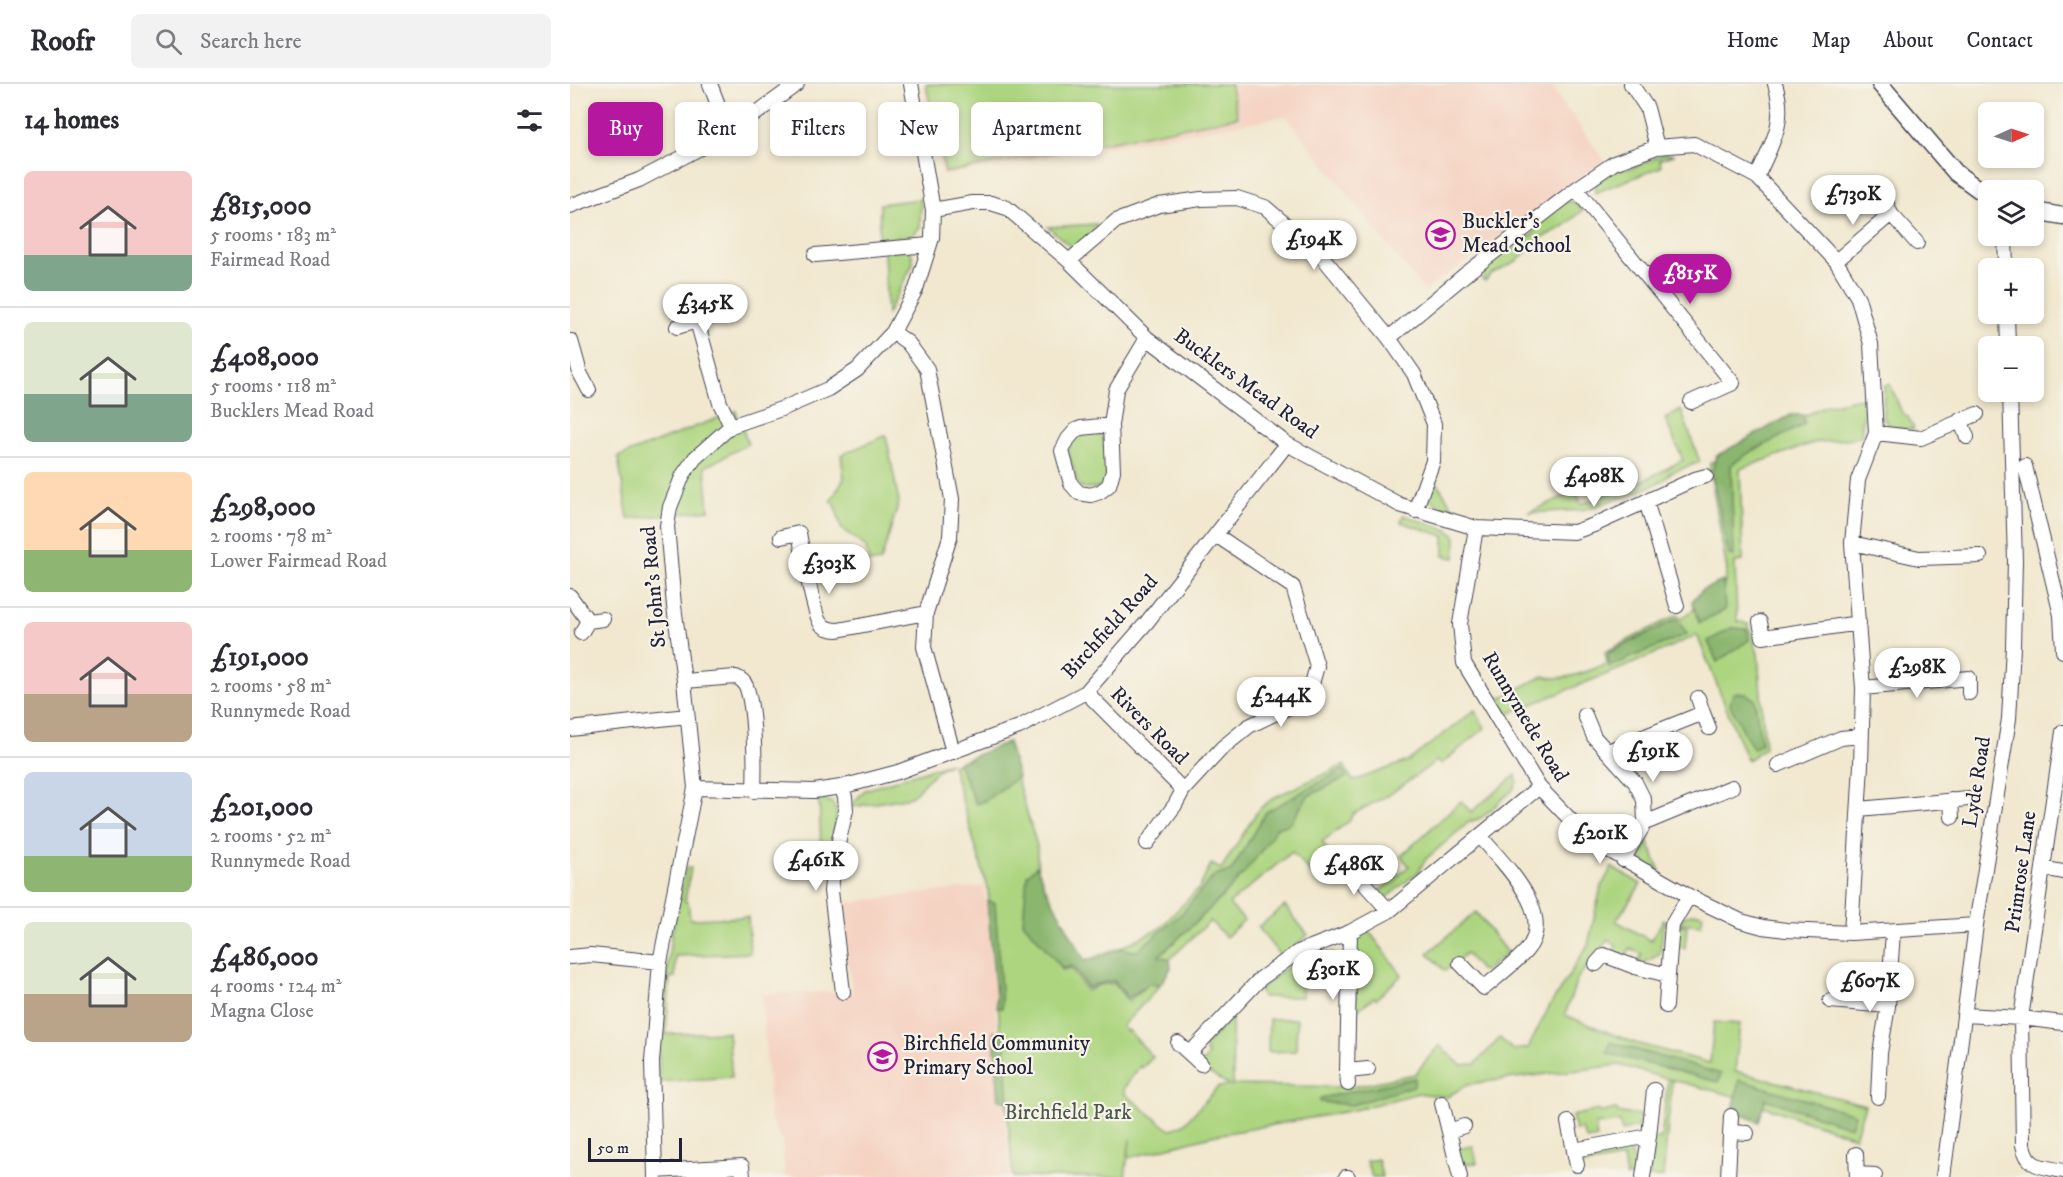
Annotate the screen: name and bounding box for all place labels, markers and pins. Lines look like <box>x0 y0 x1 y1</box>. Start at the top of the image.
pin: £730K <box>1811 175 1895 226</box>
place label: Buckler's Mead School <box>1462 209 1572 259</box>
school or university icon: Buckler's Mead School <box>1425 218 1457 250</box>
pin: £194K <box>1272 220 1356 271</box>
pin: £815K <box>1648 254 1732 305</box>
pin: £345K <box>663 284 747 335</box>
pin: £408K <box>1552 457 1636 508</box>
pin: £303K <box>787 544 871 595</box>
pin: £298K <box>1875 648 1959 699</box>
pin: £244K <box>1239 677 1323 728</box>
pin: £191K <box>1611 732 1695 783</box>
pin: £201K <box>1558 814 1642 865</box>
pin: £461K <box>774 841 858 892</box>
pin: £486K <box>1312 845 1396 896</box>
pin: £301K <box>1291 950 1375 1001</box>
pin: £607K <box>1828 962 1912 1013</box>
place label: Birchfield Community Primary School <box>903 1031 1091 1081</box>
school or university icon: Birchfield Community Primary School <box>866 1040 898 1072</box>

